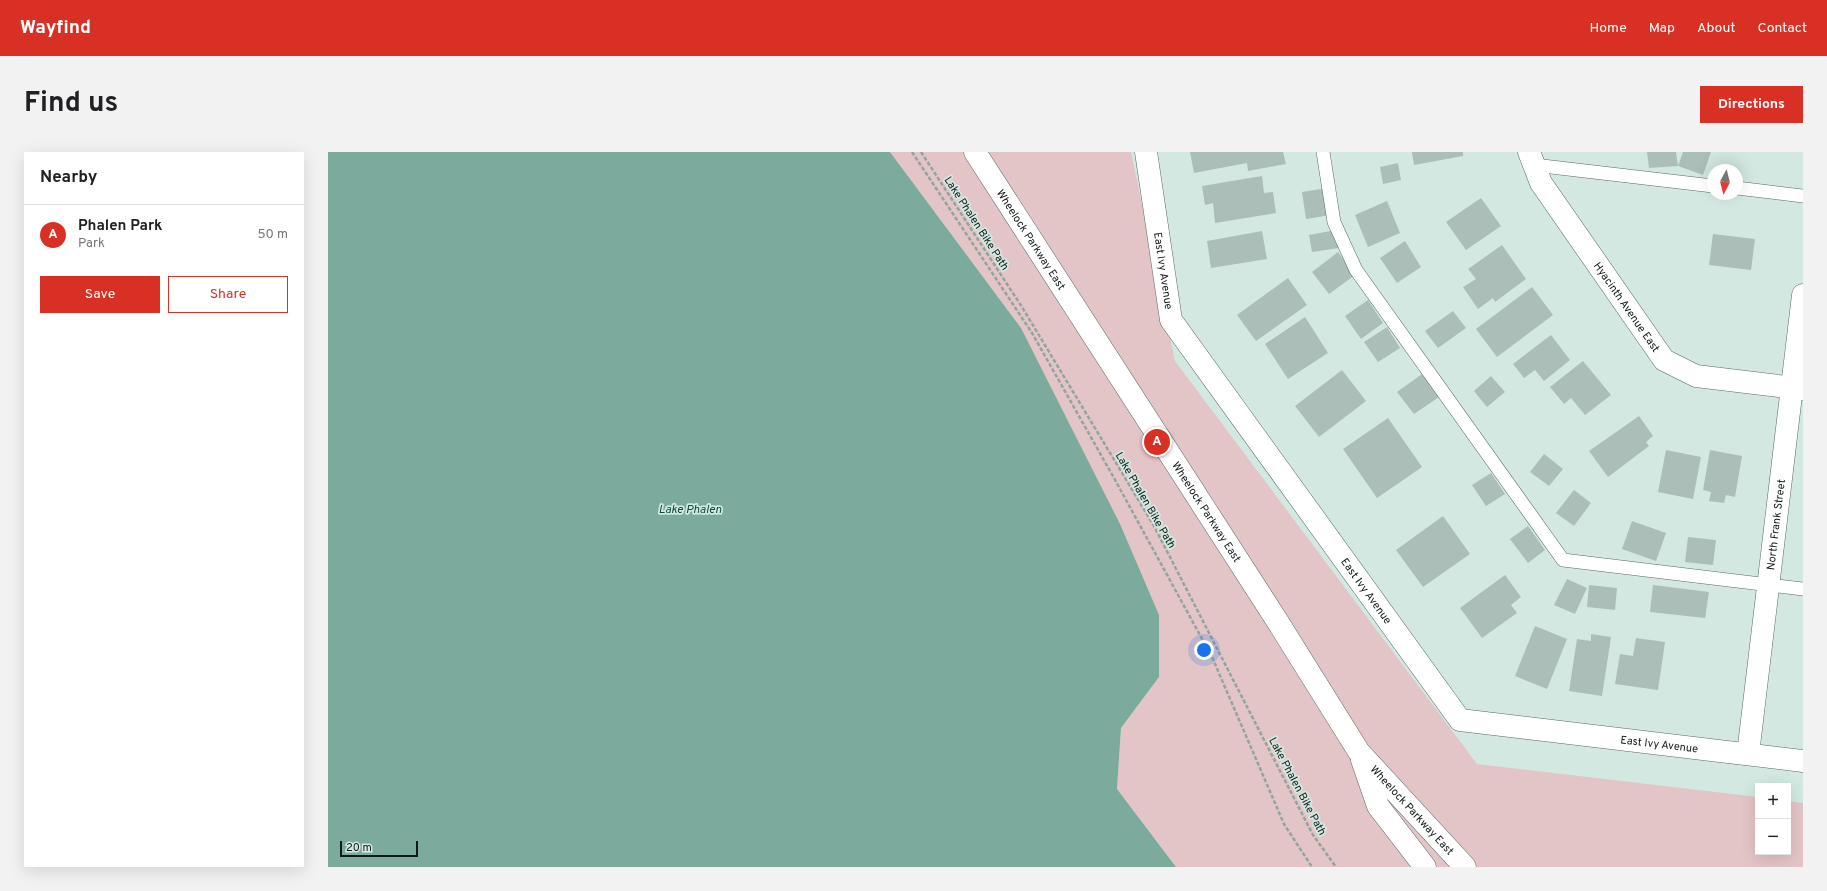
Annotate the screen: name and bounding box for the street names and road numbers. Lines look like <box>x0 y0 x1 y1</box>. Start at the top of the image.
street label: Lake Phalen Bike Path <box>941 174 1012 273</box>
street label: Wheelock Parkway East <box>993 187 1068 293</box>
street label: East Ivy Avenue <box>1150 231 1175 311</box>
street label: Hyacinth Avenue East <box>1590 259 1662 355</box>
street label: Lake Phalen Bike Path <box>1112 450 1178 551</box>
street label: Wheelock Parkway East <box>1168 459 1244 565</box>
street label: North Frank Street <box>1764 479 1789 571</box>
street label: East Ivy Avenue <box>1337 556 1394 627</box>
street label: East Ivy Avenue <box>1620 733 1699 756</box>
street label: Lake Phalen Bike Path <box>1265 735 1329 838</box>
street label: Wheelock Parkway East <box>1367 763 1456 858</box>

